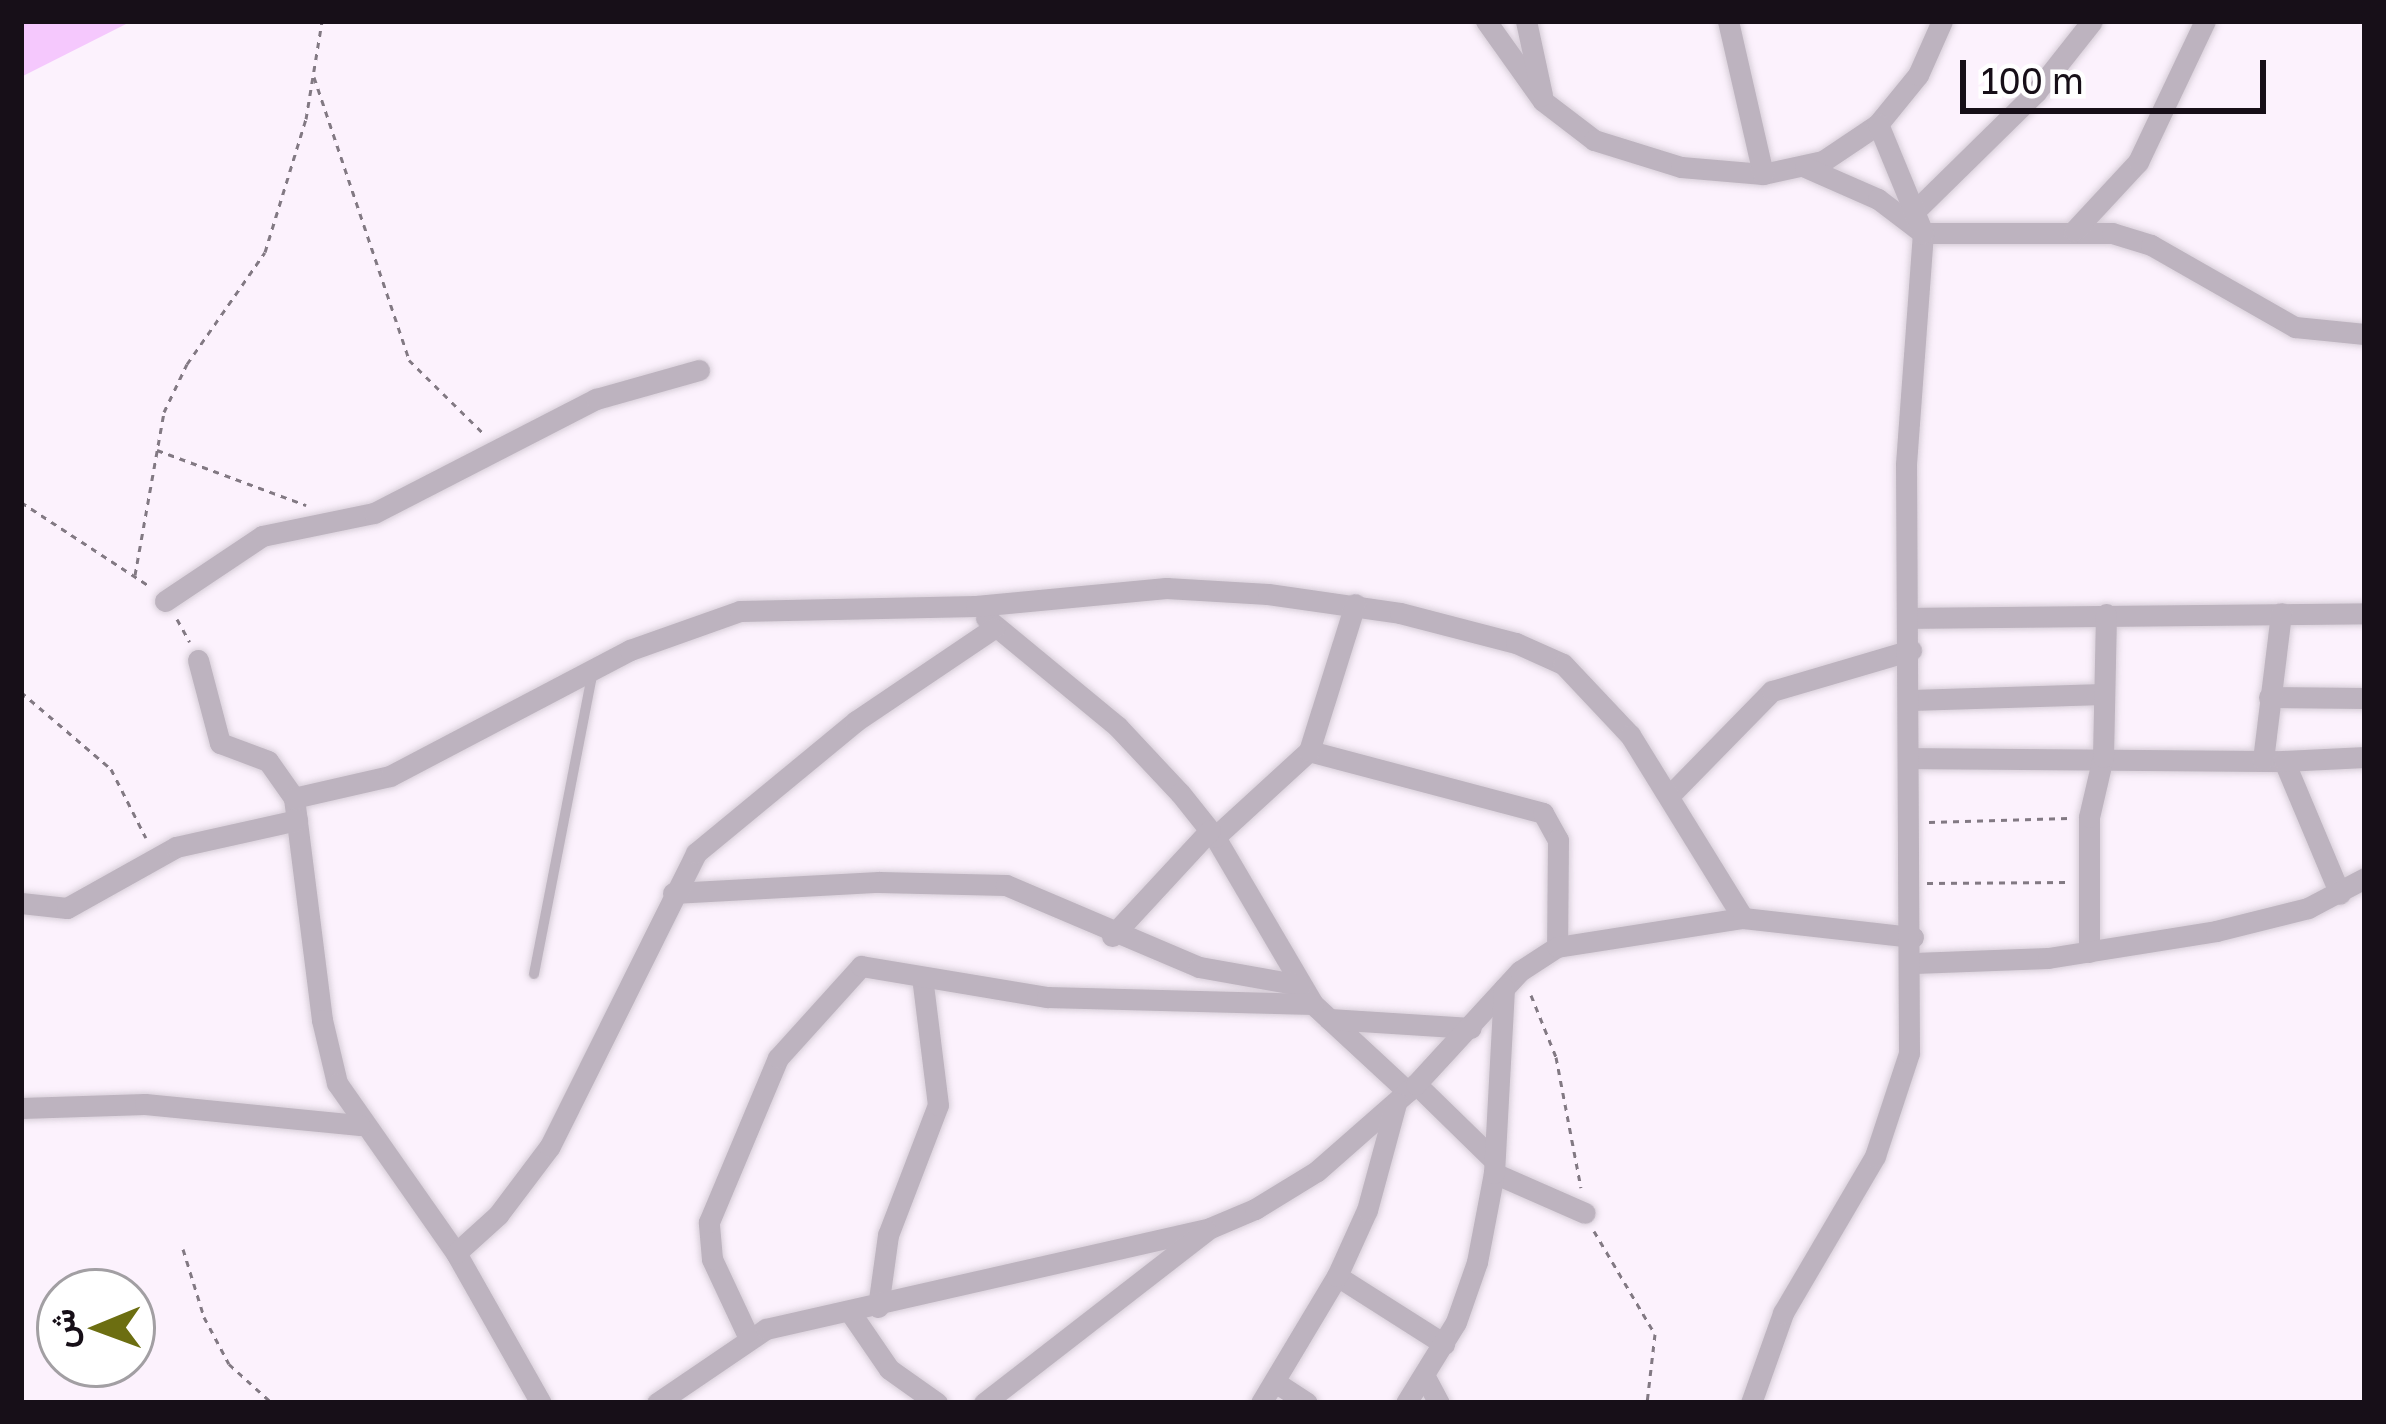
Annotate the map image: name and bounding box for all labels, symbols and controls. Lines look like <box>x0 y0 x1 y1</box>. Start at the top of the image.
scale bar <box>1966 36 2272 110</box>
text: 100 m <box>1981 59 2084 102</box>
north arrow <box>36 1268 156 1388</box>
text: ش <box>43 1308 82 1349</box>

